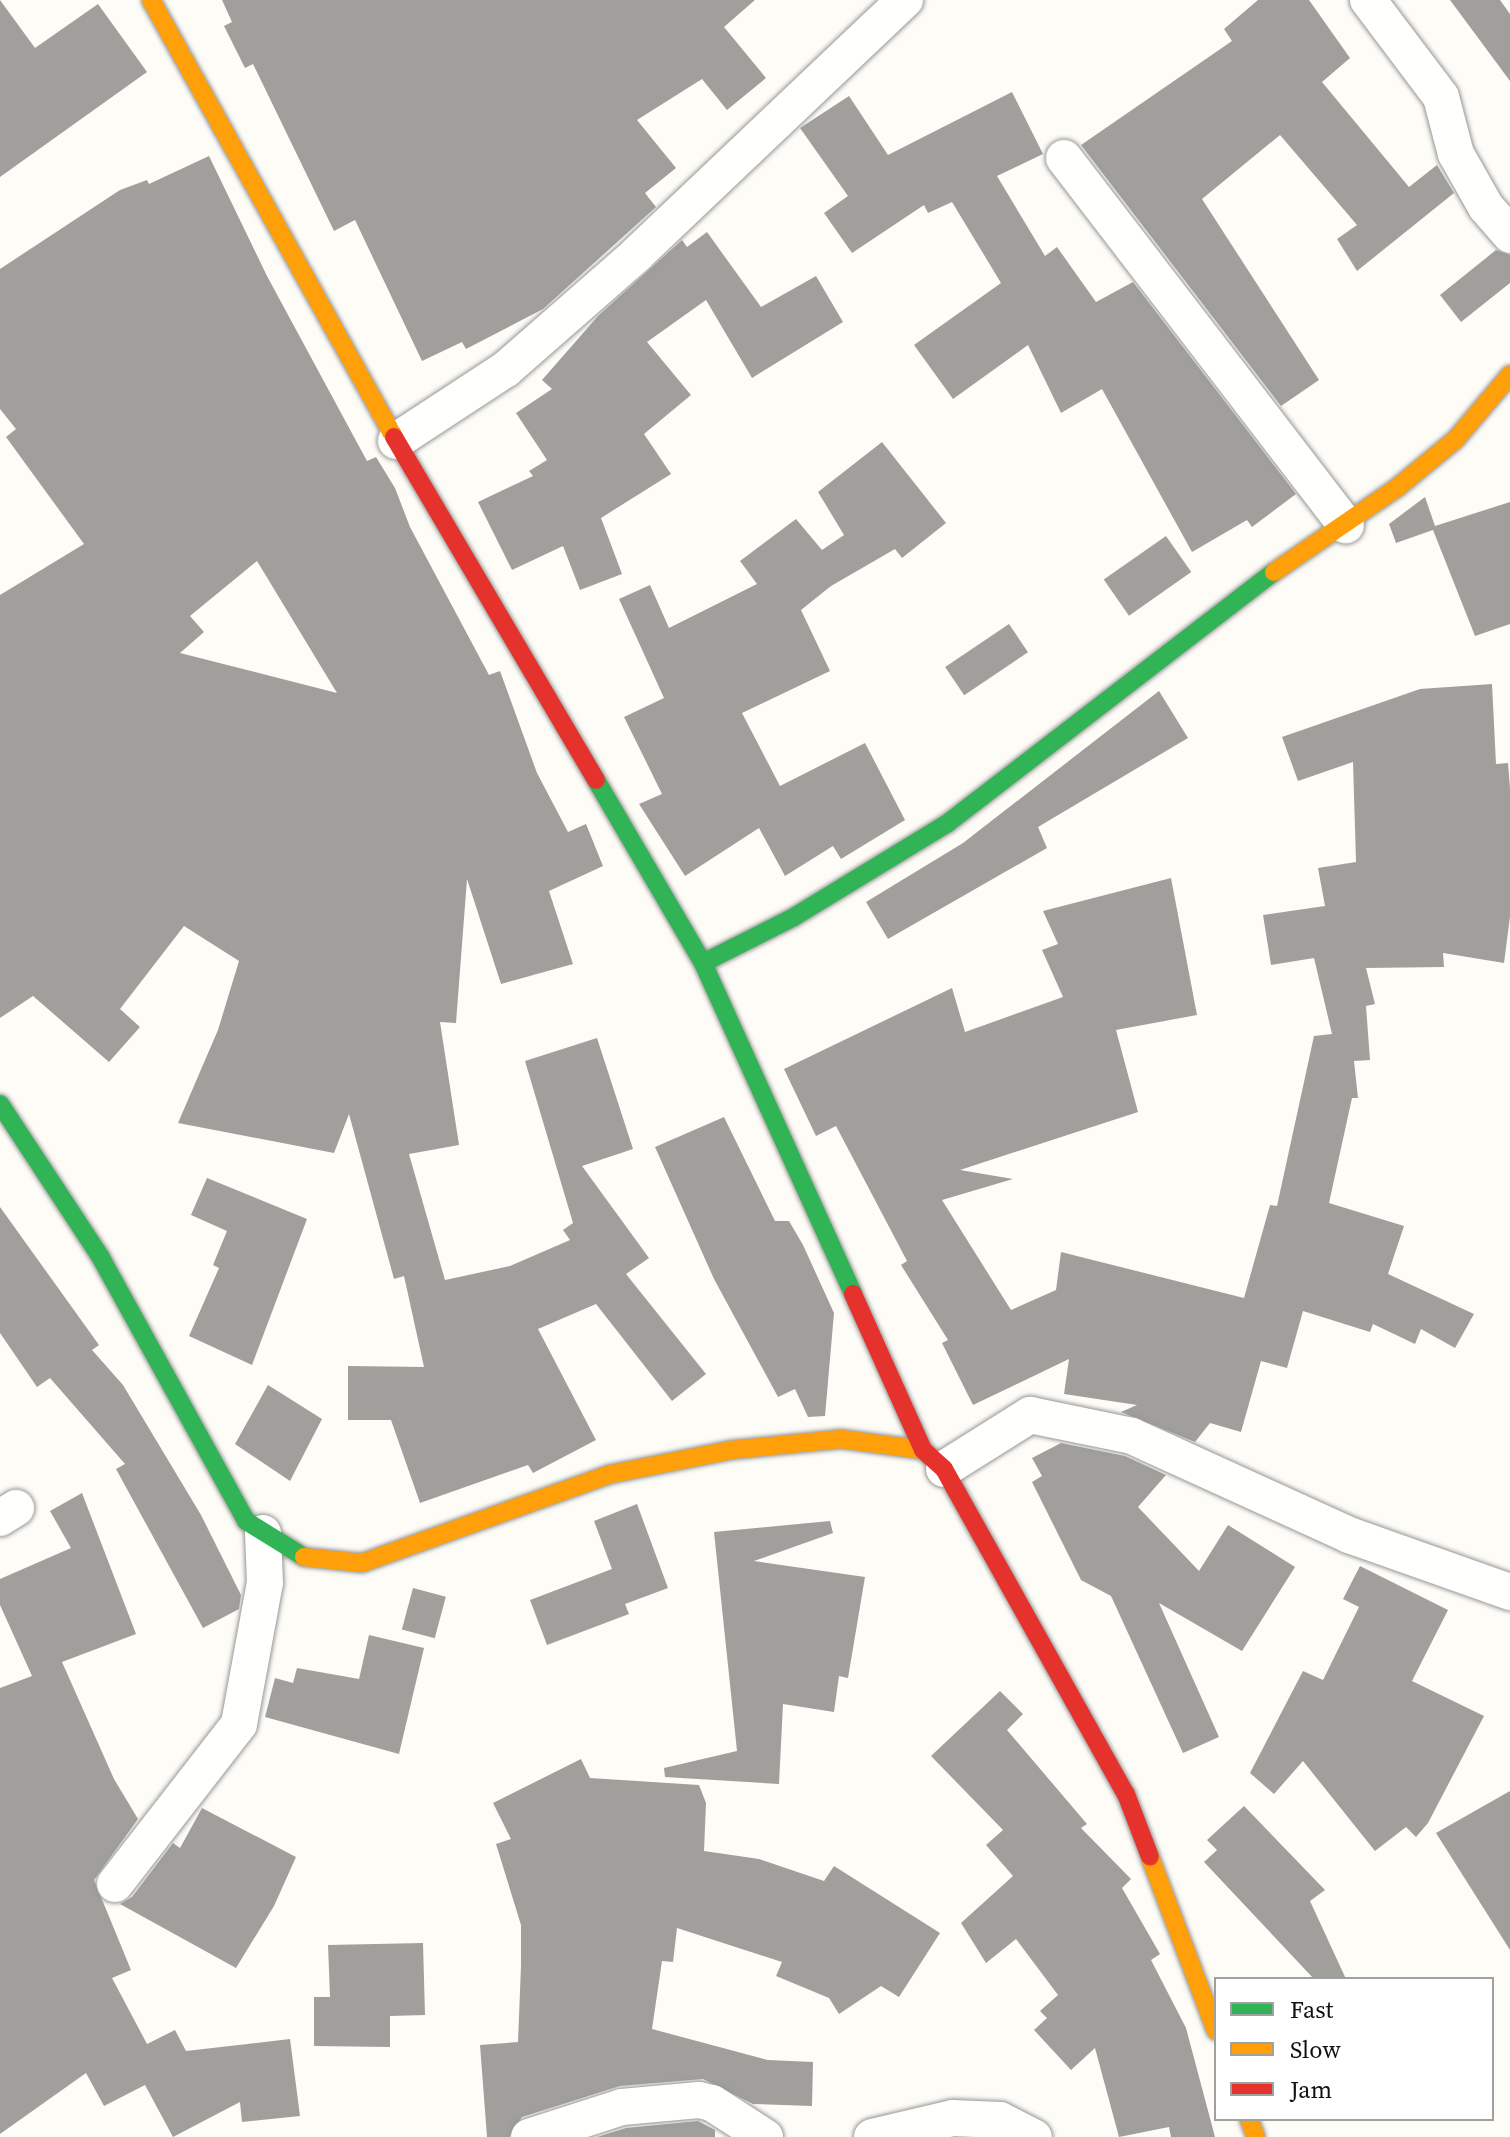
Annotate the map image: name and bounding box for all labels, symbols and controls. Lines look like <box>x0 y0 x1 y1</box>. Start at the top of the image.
legend <box>1214 1977 1494 2121</box>
text: Fast <box>1290 1993 1333 2026</box>
text: Slow <box>1290 2033 1341 2066</box>
text: Jam <box>1290 2073 1332 2106</box>

